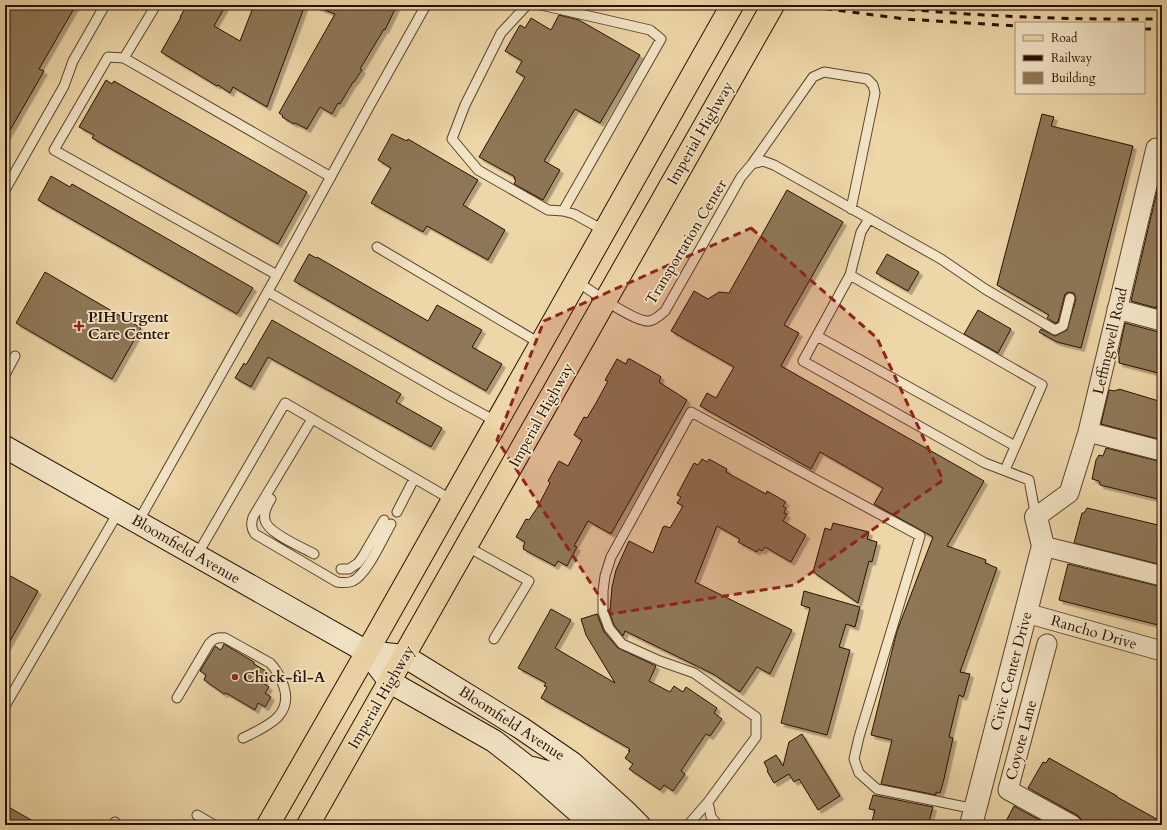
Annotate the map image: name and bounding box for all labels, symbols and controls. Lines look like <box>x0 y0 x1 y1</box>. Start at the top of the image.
legend <box>1015 22 1145 94</box>
text: Road <box>1051 30 1078 46</box>
text: Railway <box>1051 50 1093 66</box>
text: Building <box>1051 70 1096 86</box>
street label: Imperial Highway <box>662 78 738 188</box>
street label: Transportation Center <box>641 175 732 308</box>
street label: Leffingwell Road <box>1088 286 1132 396</box>
place label: PIH Urgent Care Center <box>88 307 171 344</box>
marker: PIH Urgent Care Center <box>73 320 85 332</box>
street label: Imperial Highway <box>504 359 578 471</box>
street label: Bloomfield Avenue <box>128 510 244 588</box>
street label: Civic Center Drive <box>985 609 1037 733</box>
street label: Rancho Drive <box>1049 610 1140 654</box>
street label: Imperial Highway <box>343 642 419 752</box>
place label: Chick-fil-A <box>243 667 326 687</box>
marker: Chick-fil-A <box>230 672 240 682</box>
street label: Bloomfield Avenue <box>455 681 569 765</box>
street label: Coyote Lane <box>1001 698 1041 782</box>

